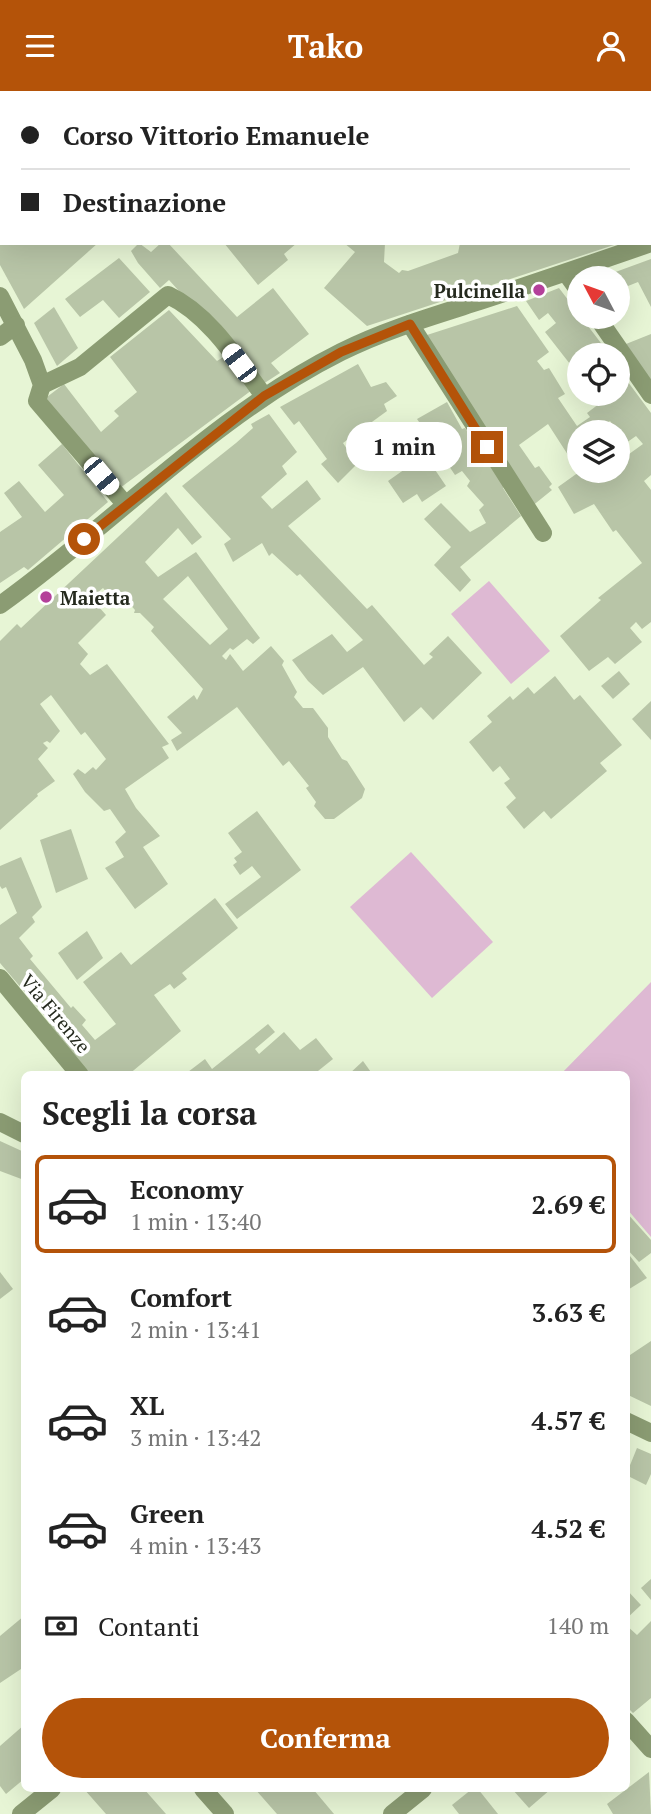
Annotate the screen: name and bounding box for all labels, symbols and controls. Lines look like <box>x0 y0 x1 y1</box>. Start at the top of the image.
text: Tako <box>288 25 363 67</box>
icon: menu <box>21 27 59 65</box>
icon: person <box>592 27 630 65</box>
text: Corso Vittorio Emanuele <box>63 118 370 152</box>
text: Destinazione <box>63 185 226 219</box>
north arrow <box>567 266 630 329</box>
map controls <box>567 266 630 483</box>
place label: Pulcinella <box>434 278 525 303</box>
marker: Pulcinella <box>531 282 547 298</box>
car <box>218 340 261 386</box>
button: locate <box>567 343 630 406</box>
button: layers <box>567 420 630 483</box>
callout: 1 min <box>347 423 462 471</box>
text: 1 min <box>373 431 435 462</box>
route end <box>471 431 503 463</box>
car <box>80 453 123 499</box>
route start <box>68 523 100 555</box>
place label: Maietta <box>60 585 131 610</box>
marker: Maietta <box>38 589 54 605</box>
street label: Via Firenze <box>16 968 96 1058</box>
text: Scegli la corsa <box>42 1092 257 1134</box>
text: Economy <box>130 1172 243 1206</box>
icon: car <box>46 1173 109 1236</box>
text: 2.69 € <box>532 1187 605 1221</box>
text: 1 min · 13:40 <box>130 1206 262 1237</box>
text: Comfort <box>130 1280 232 1314</box>
icon: car <box>46 1281 109 1344</box>
text: 3.63 € <box>532 1295 605 1329</box>
text: 2 min · 13:41 <box>130 1314 262 1345</box>
text: XL <box>130 1388 164 1422</box>
icon: car <box>46 1389 109 1452</box>
text: 4.57 € <box>532 1403 605 1437</box>
text: 3 min · 13:42 <box>130 1422 262 1453</box>
text: Green <box>130 1496 204 1530</box>
icon: car <box>46 1497 109 1560</box>
text: 4.52 € <box>532 1511 605 1545</box>
text: 4 min · 13:43 <box>130 1530 262 1561</box>
icon: cash <box>42 1607 80 1645</box>
text: Contanti <box>98 1609 200 1643</box>
text: 140 m <box>547 1610 609 1641</box>
button: Conferma <box>42 1698 609 1778</box>

